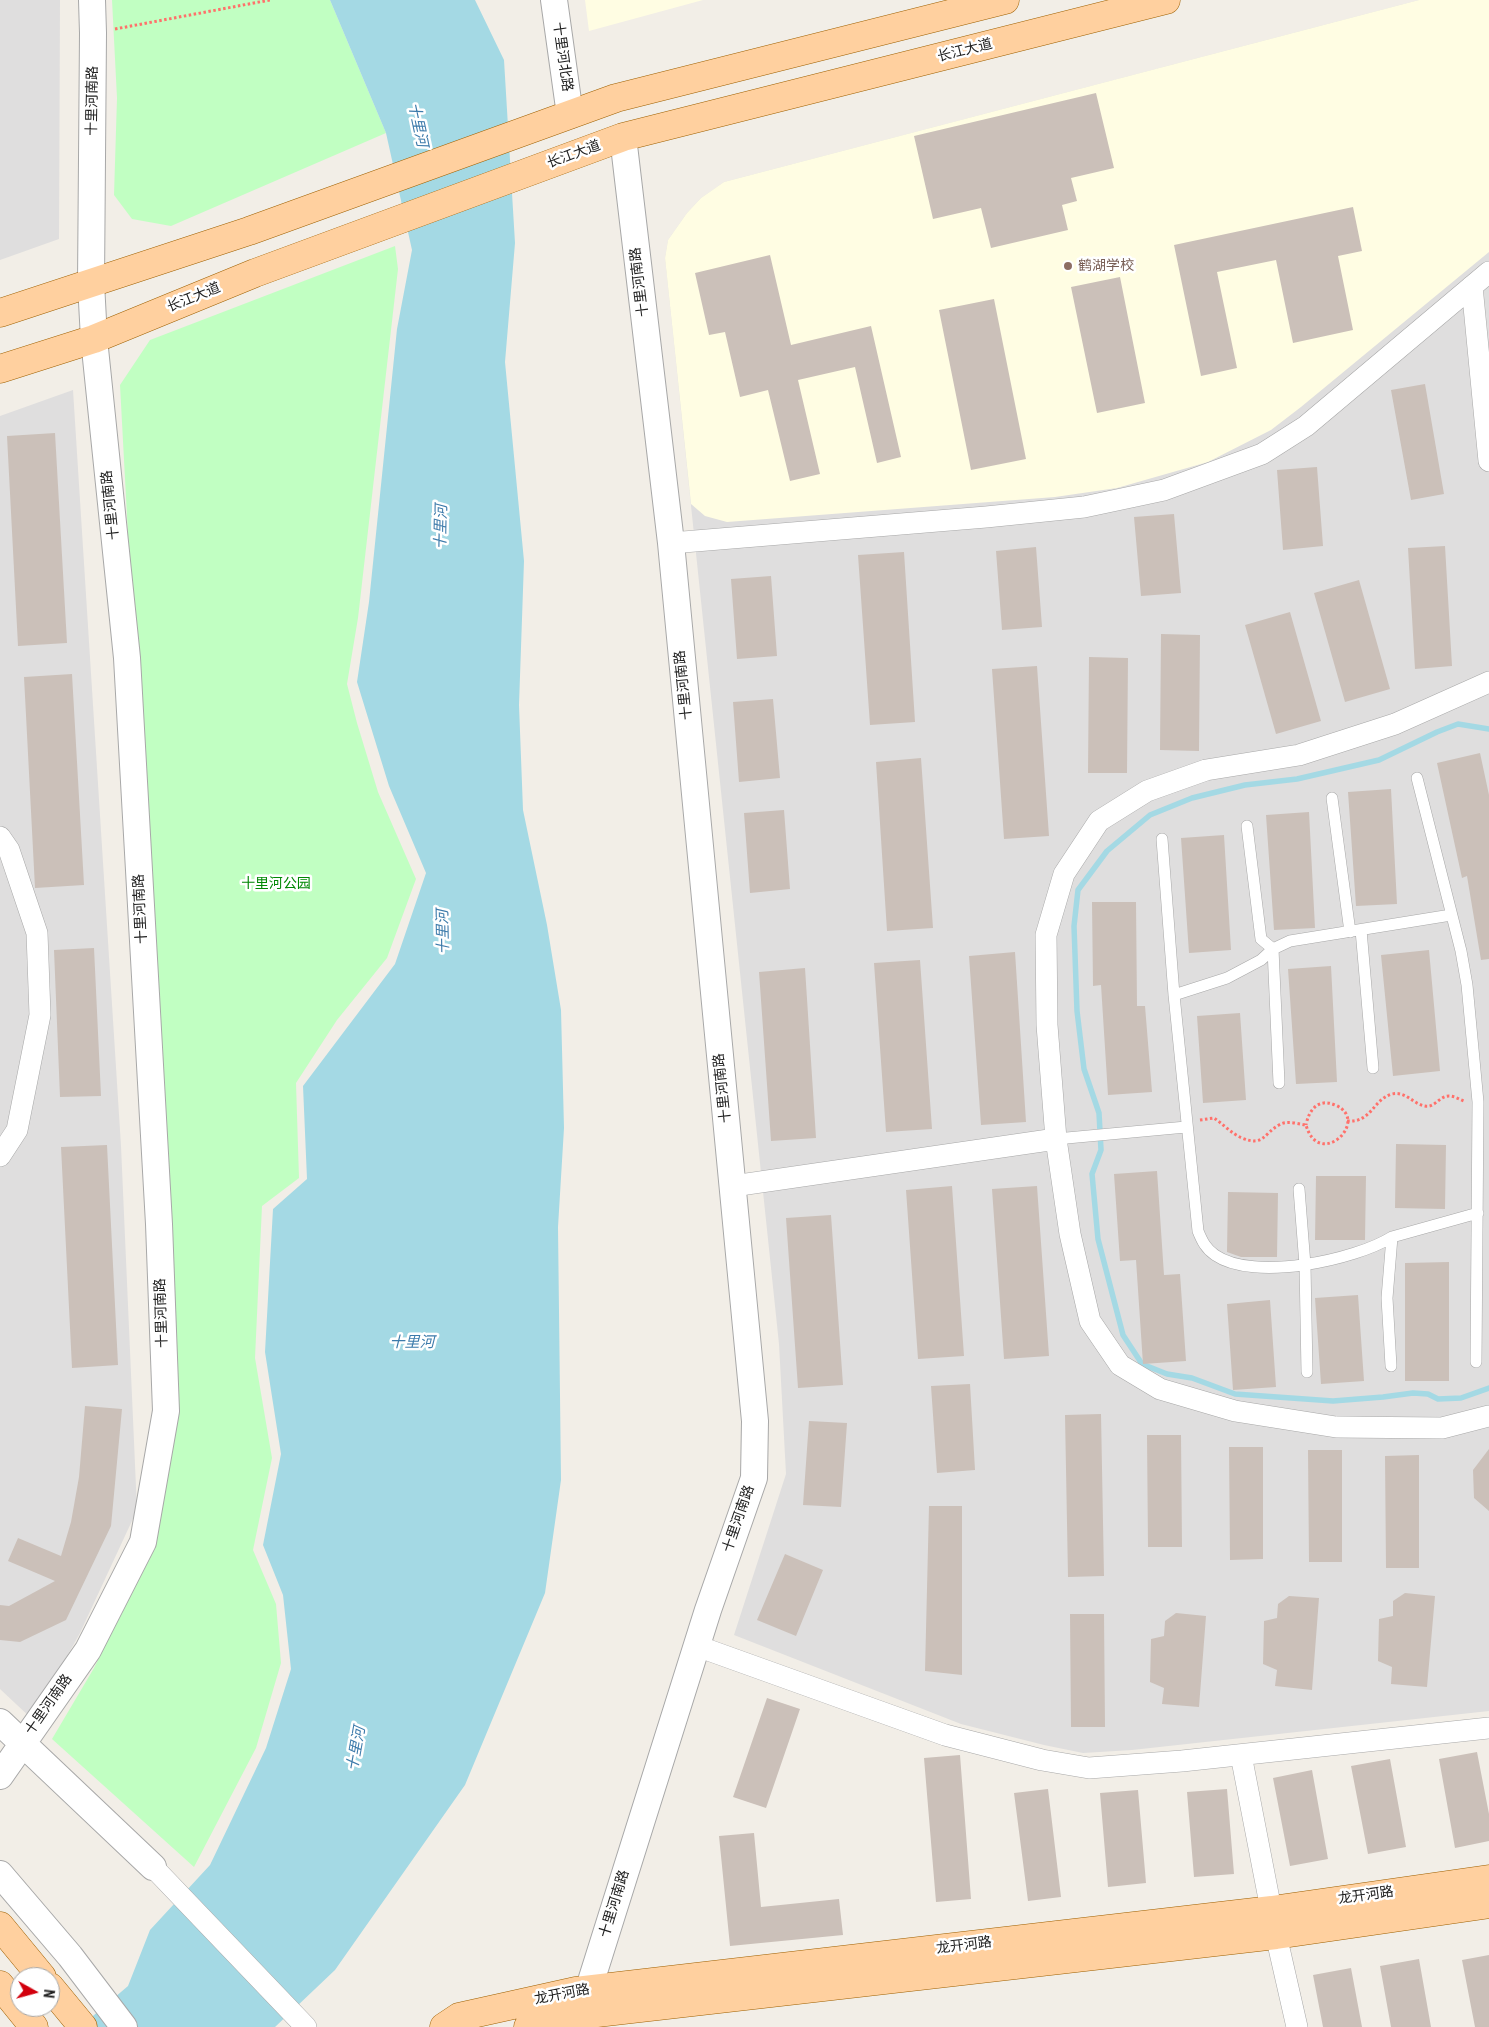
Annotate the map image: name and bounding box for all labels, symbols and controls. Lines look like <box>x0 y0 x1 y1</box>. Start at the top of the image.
street label: 十里河北路 <box>549 21 575 93</box>
street label: 长江大道 <box>936 36 994 66</box>
street label: 十里河南路 <box>84 66 102 136</box>
water label: 十里河 <box>404 101 430 149</box>
street label: 长江大道 <box>545 138 603 172</box>
street label: 十里河南路 <box>627 246 653 318</box>
place label: 鹤湖学校 <box>1078 258 1134 274</box>
marker: 鹤湖学校 <box>1062 260 1074 272</box>
street label: 长江大道 <box>165 280 223 316</box>
street label: 十里河南路 <box>99 469 123 541</box>
water label: 十里河 <box>433 504 451 550</box>
street label: 十里河南路 <box>672 649 696 721</box>
street label: 十里河南路 <box>131 874 151 944</box>
park label: 十里河公园 <box>241 876 311 892</box>
water label: 十里河 <box>435 909 453 955</box>
street label: 十里河南路 <box>711 1052 735 1124</box>
street label: 十里河南路 <box>152 1278 172 1348</box>
water label: 十里河 <box>390 1334 434 1352</box>
street label: 十里河南路 <box>720 1483 758 1555</box>
street label: 十里河南路 <box>22 1672 76 1738</box>
water label: 十里河 <box>344 1725 370 1773</box>
street label: 十里河南路 <box>597 1868 633 1940</box>
street label: 龙开河路 <box>1337 1884 1395 1908</box>
street label: 龙开河路 <box>935 1934 993 1958</box>
north arrow <box>10 1967 60 2017</box>
street label: 龙开河路 <box>533 1981 591 2009</box>
text: N <box>40 1988 57 1999</box>

